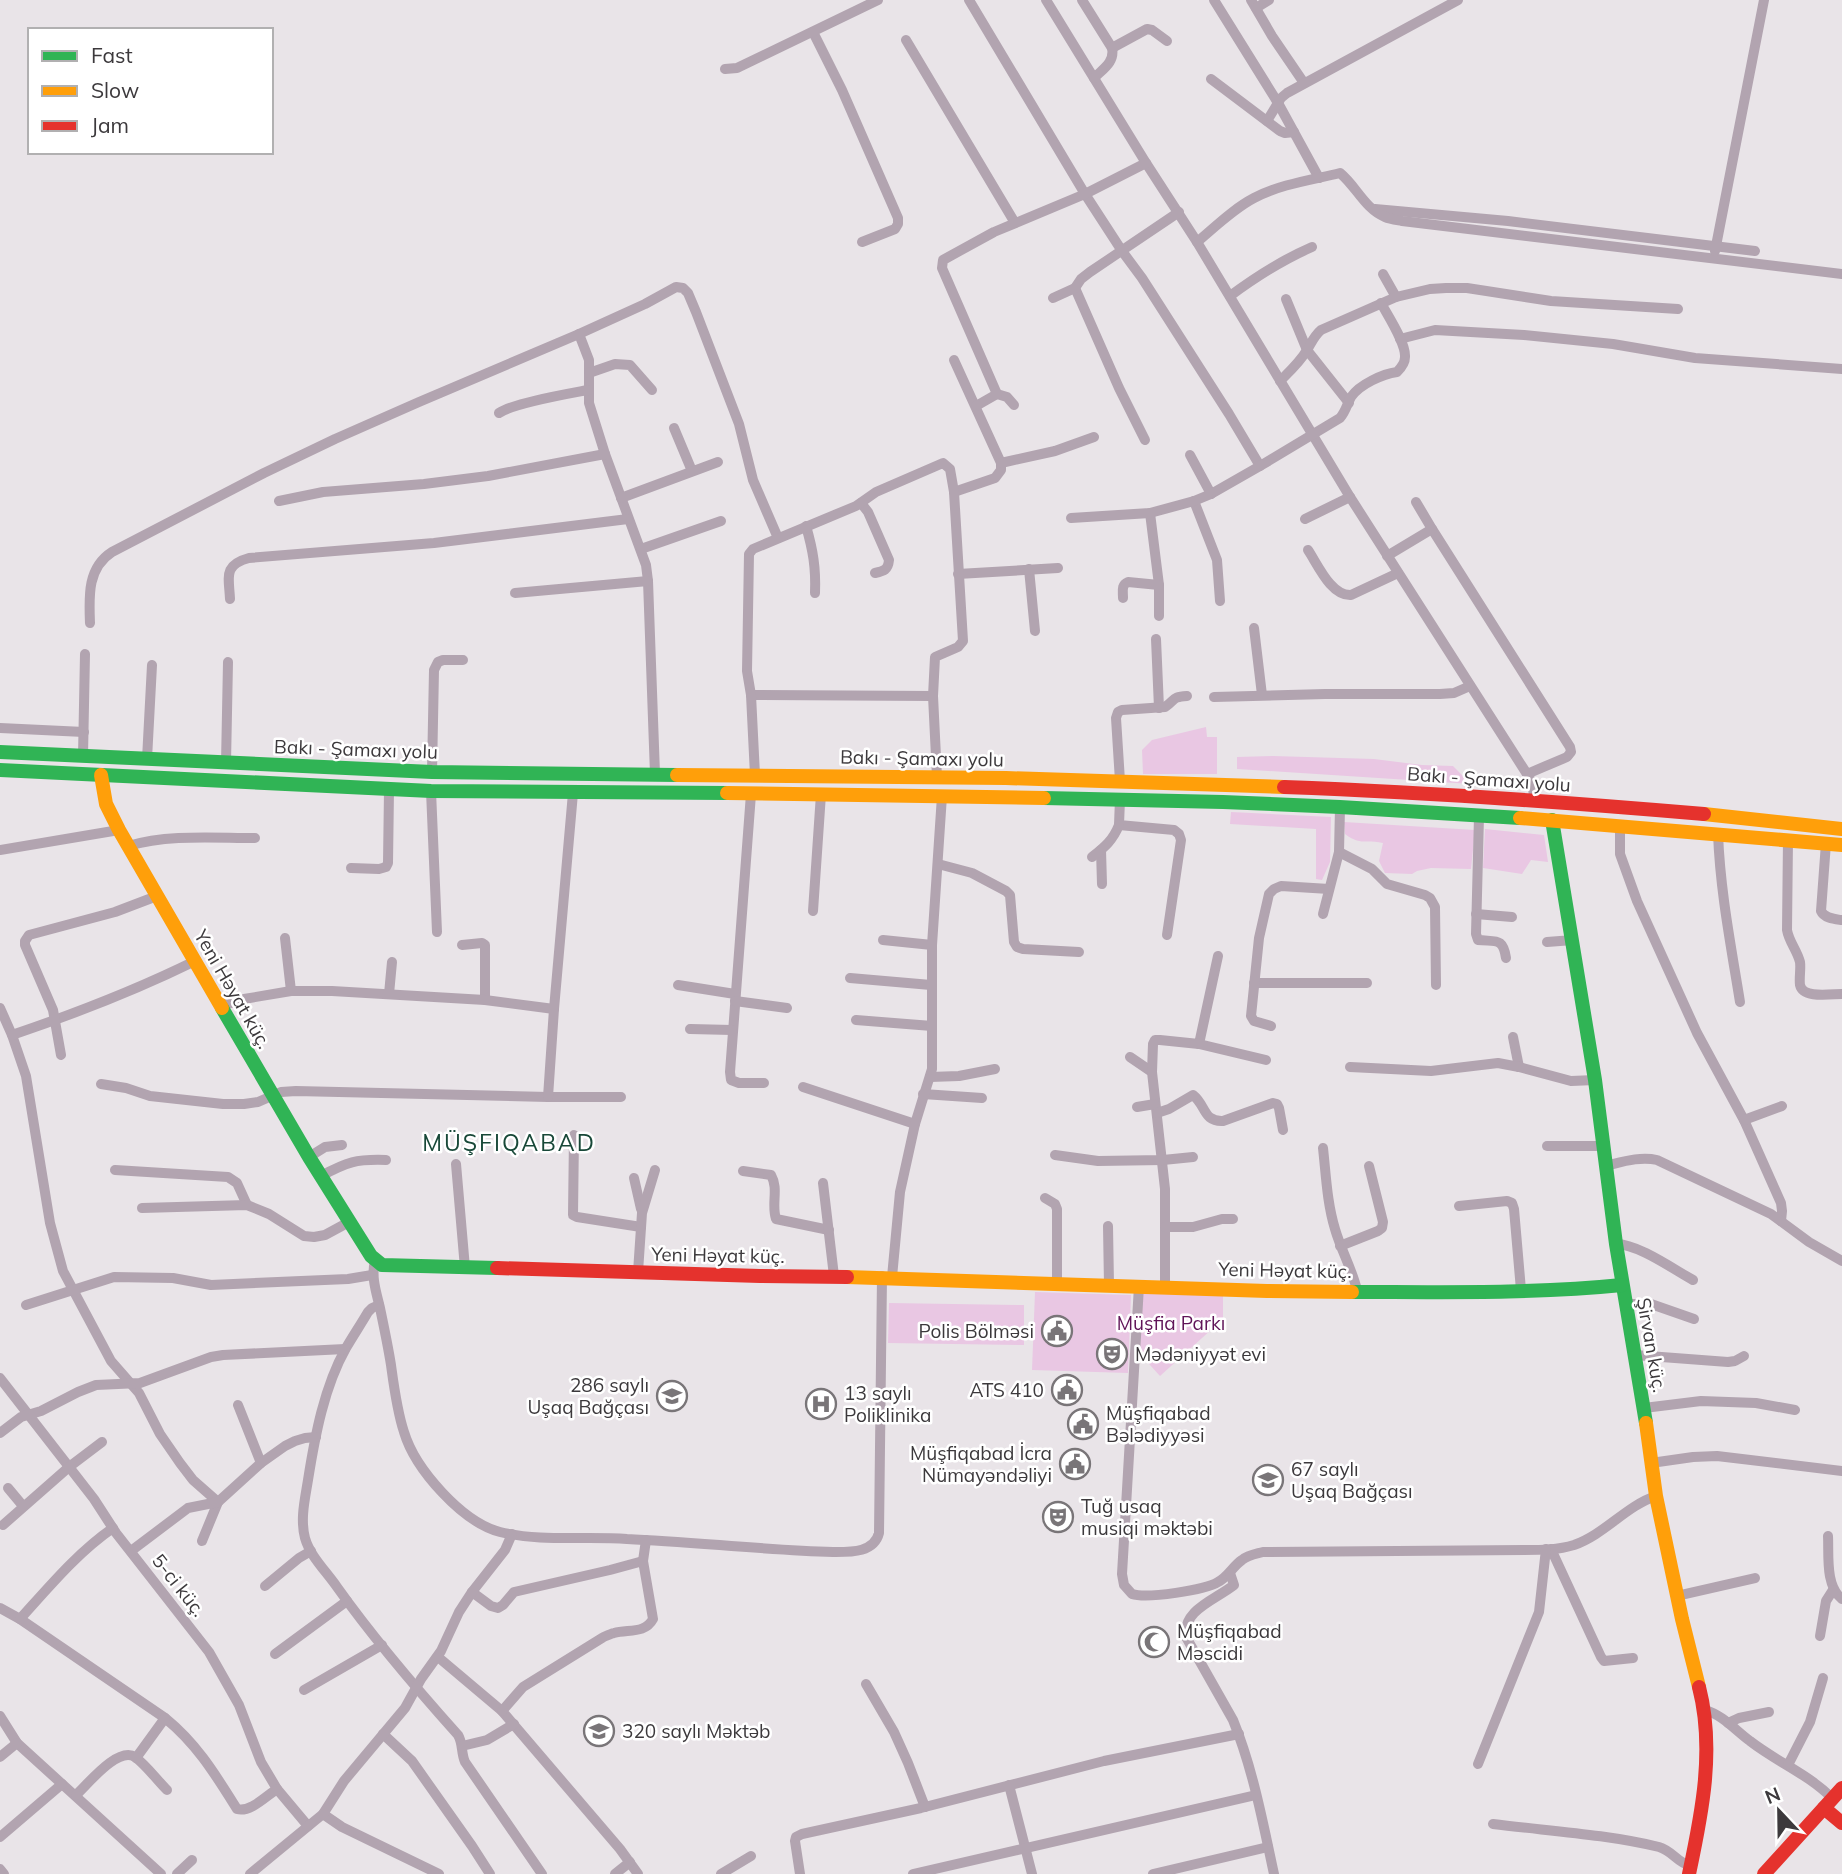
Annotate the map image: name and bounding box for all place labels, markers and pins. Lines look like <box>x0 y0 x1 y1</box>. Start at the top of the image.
public building icon: Polis Bölməsi <box>1040 1314 1074 1348</box>
place label: Polis Bölməsi <box>919 1319 1034 1343</box>
theatre icon: Mədəniyyət evi <box>1095 1337 1129 1371</box>
place label: Mədəniyyət evi <box>1135 1342 1266 1366</box>
place label: 286 saylı Uşaq Bağçası <box>527 1373 649 1419</box>
public building icon: ATS 410 <box>1050 1373 1084 1407</box>
place label: ATS 410 <box>969 1378 1044 1402</box>
school or university icon: 286 saylı Uşaq Bağçası <box>655 1379 689 1413</box>
place label: 13 saylı Poliklinika <box>844 1381 931 1427</box>
hospital icon: 13 saylı Poliklinika <box>804 1387 838 1421</box>
place label: Müşfiqabad Bələdiyyəsi <box>1106 1401 1211 1447</box>
public building icon: Müşfiqabad Bələdiyyəsi <box>1066 1407 1100 1441</box>
place label: Müşfiqabad İcra Nümayəndəliyi <box>910 1441 1052 1487</box>
public building icon: Müşfiqabad İcra Nümayəndəliyi <box>1058 1447 1092 1481</box>
place label: 67 saylı Uşaq Bağçası <box>1291 1457 1413 1503</box>
school or university icon: 67 saylı Uşaq Bağçası <box>1251 1463 1285 1497</box>
place label: Tuğ usaq musiqi məktəbi <box>1081 1494 1213 1540</box>
theatre icon: Tuğ usaq musiqi məktəbi <box>1041 1500 1075 1534</box>
place label: Müşfiqabad Məscidi <box>1177 1619 1282 1665</box>
mosque icon: Müşfiqabad Məscidi <box>1137 1625 1171 1659</box>
school or university icon: 320 saylı Məktəb <box>582 1714 616 1748</box>
place label: 320 saylı Məktəb <box>622 1719 770 1743</box>

